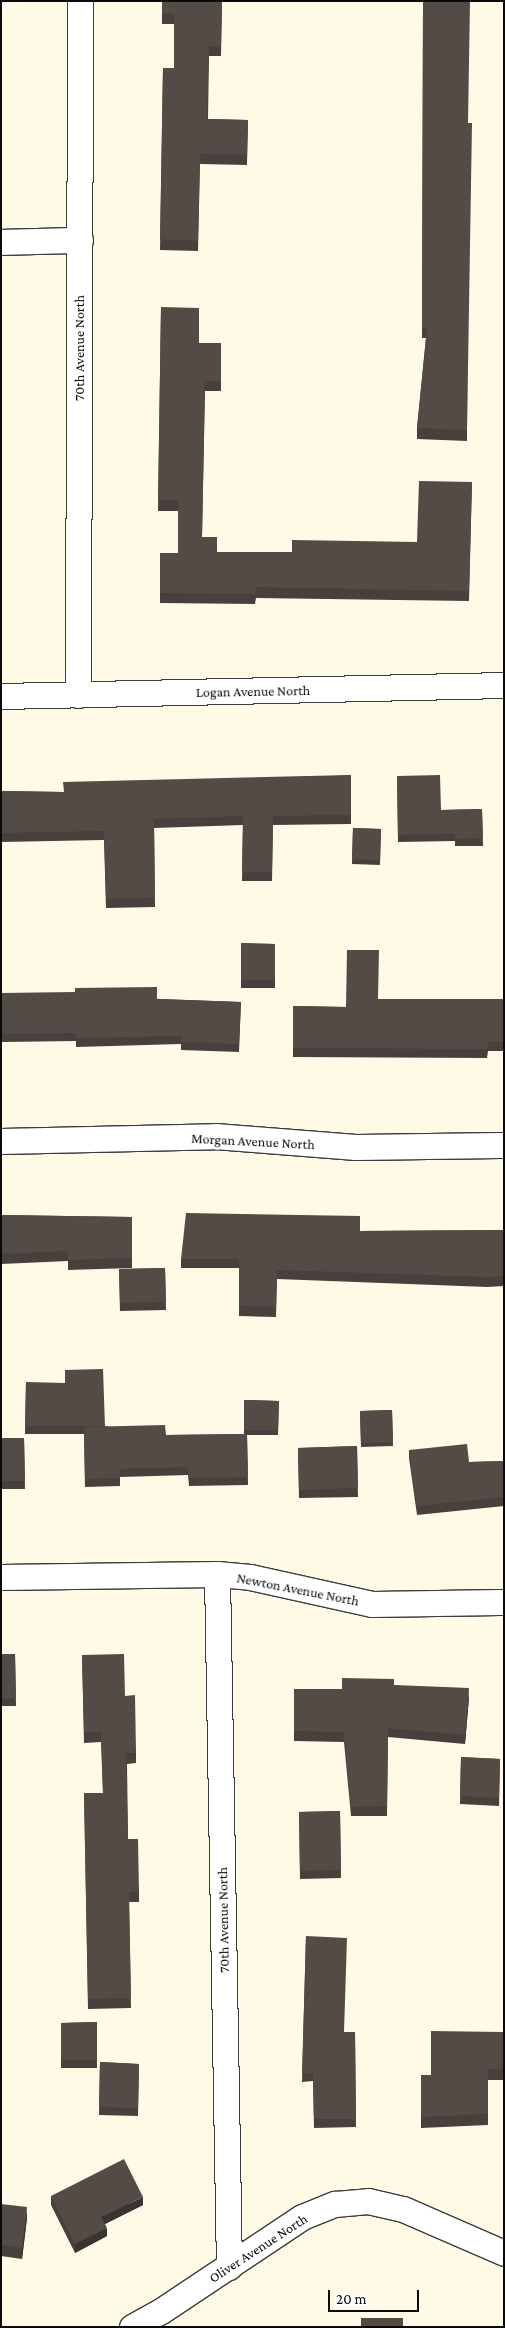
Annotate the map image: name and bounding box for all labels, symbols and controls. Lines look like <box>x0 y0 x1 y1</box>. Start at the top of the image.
street label: 70th Avenue North <box>71 295 87 401</box>
street label: Logan Avenue North <box>196 682 310 700</box>
street label: Morgan Avenue North <box>191 1129 315 1153</box>
street label: Newton Avenue North <box>235 1569 361 1609</box>
street label: 70th Avenue North <box>214 1867 232 1973</box>
street label: Oliver Avenue North <box>206 2210 310 2286</box>
scale bar <box>330 2280 421 2312</box>
text: 20 m <box>336 2291 367 2307</box>

